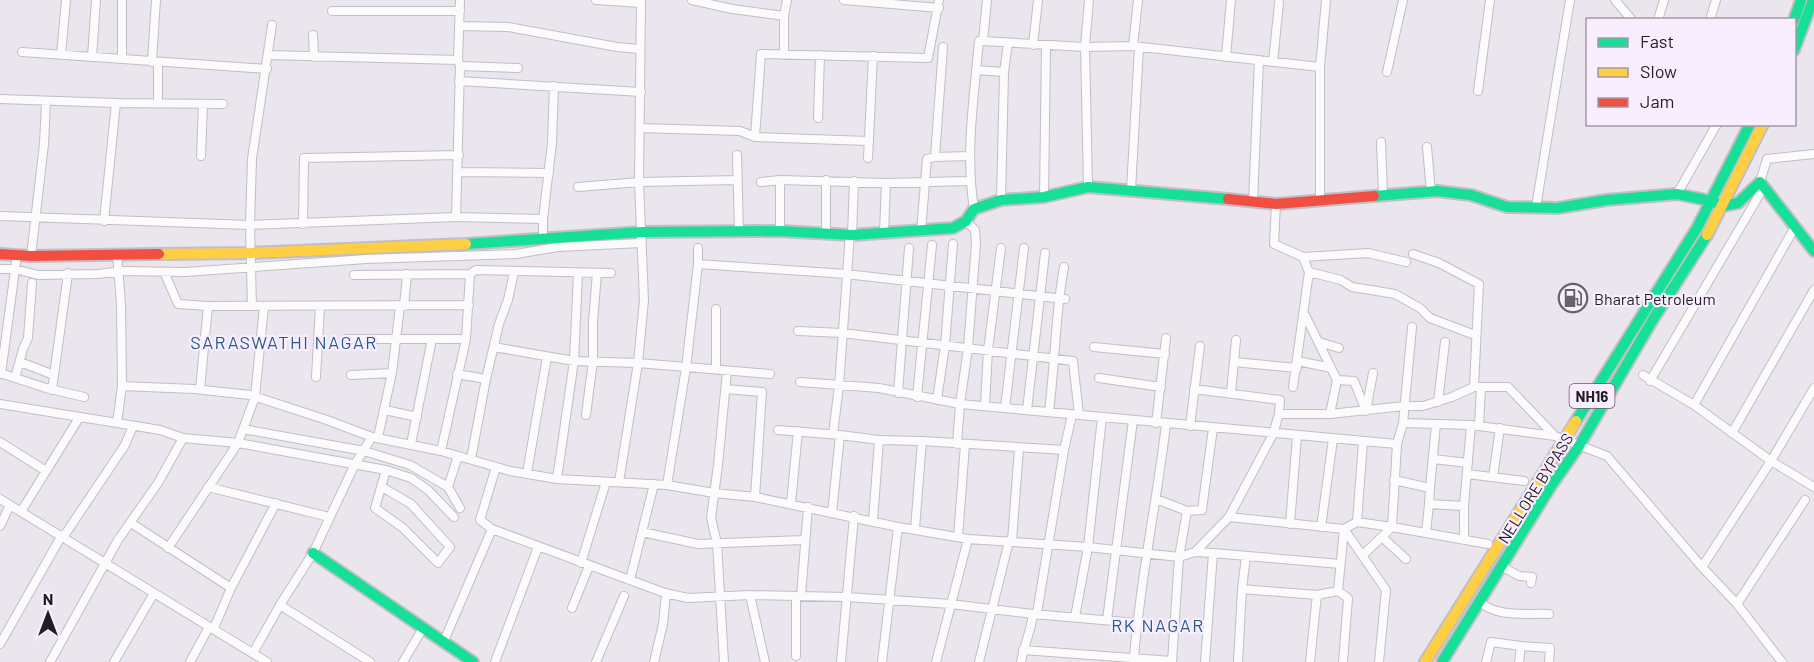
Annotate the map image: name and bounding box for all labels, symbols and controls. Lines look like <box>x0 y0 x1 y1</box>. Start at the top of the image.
legend <box>1586 18 1796 126</box>
text: Fast <box>1640 30 1674 52</box>
text: Slow <box>1640 60 1677 82</box>
text: Jam <box>1640 90 1674 112</box>
fuel station icon: Bharat Petroleum <box>1557 282 1589 314</box>
place label: Bharat Petroleum <box>1594 289 1716 308</box>
district label: SARASWATHI NAGAR <box>190 331 378 353</box>
road number: NH16 <box>1570 384 1614 408</box>
street label: NELLORE BYPASS <box>1493 429 1577 547</box>
north arrow <box>18 584 78 644</box>
text: N <box>43 589 53 608</box>
district label: RK NAGAR <box>1111 614 1205 636</box>

